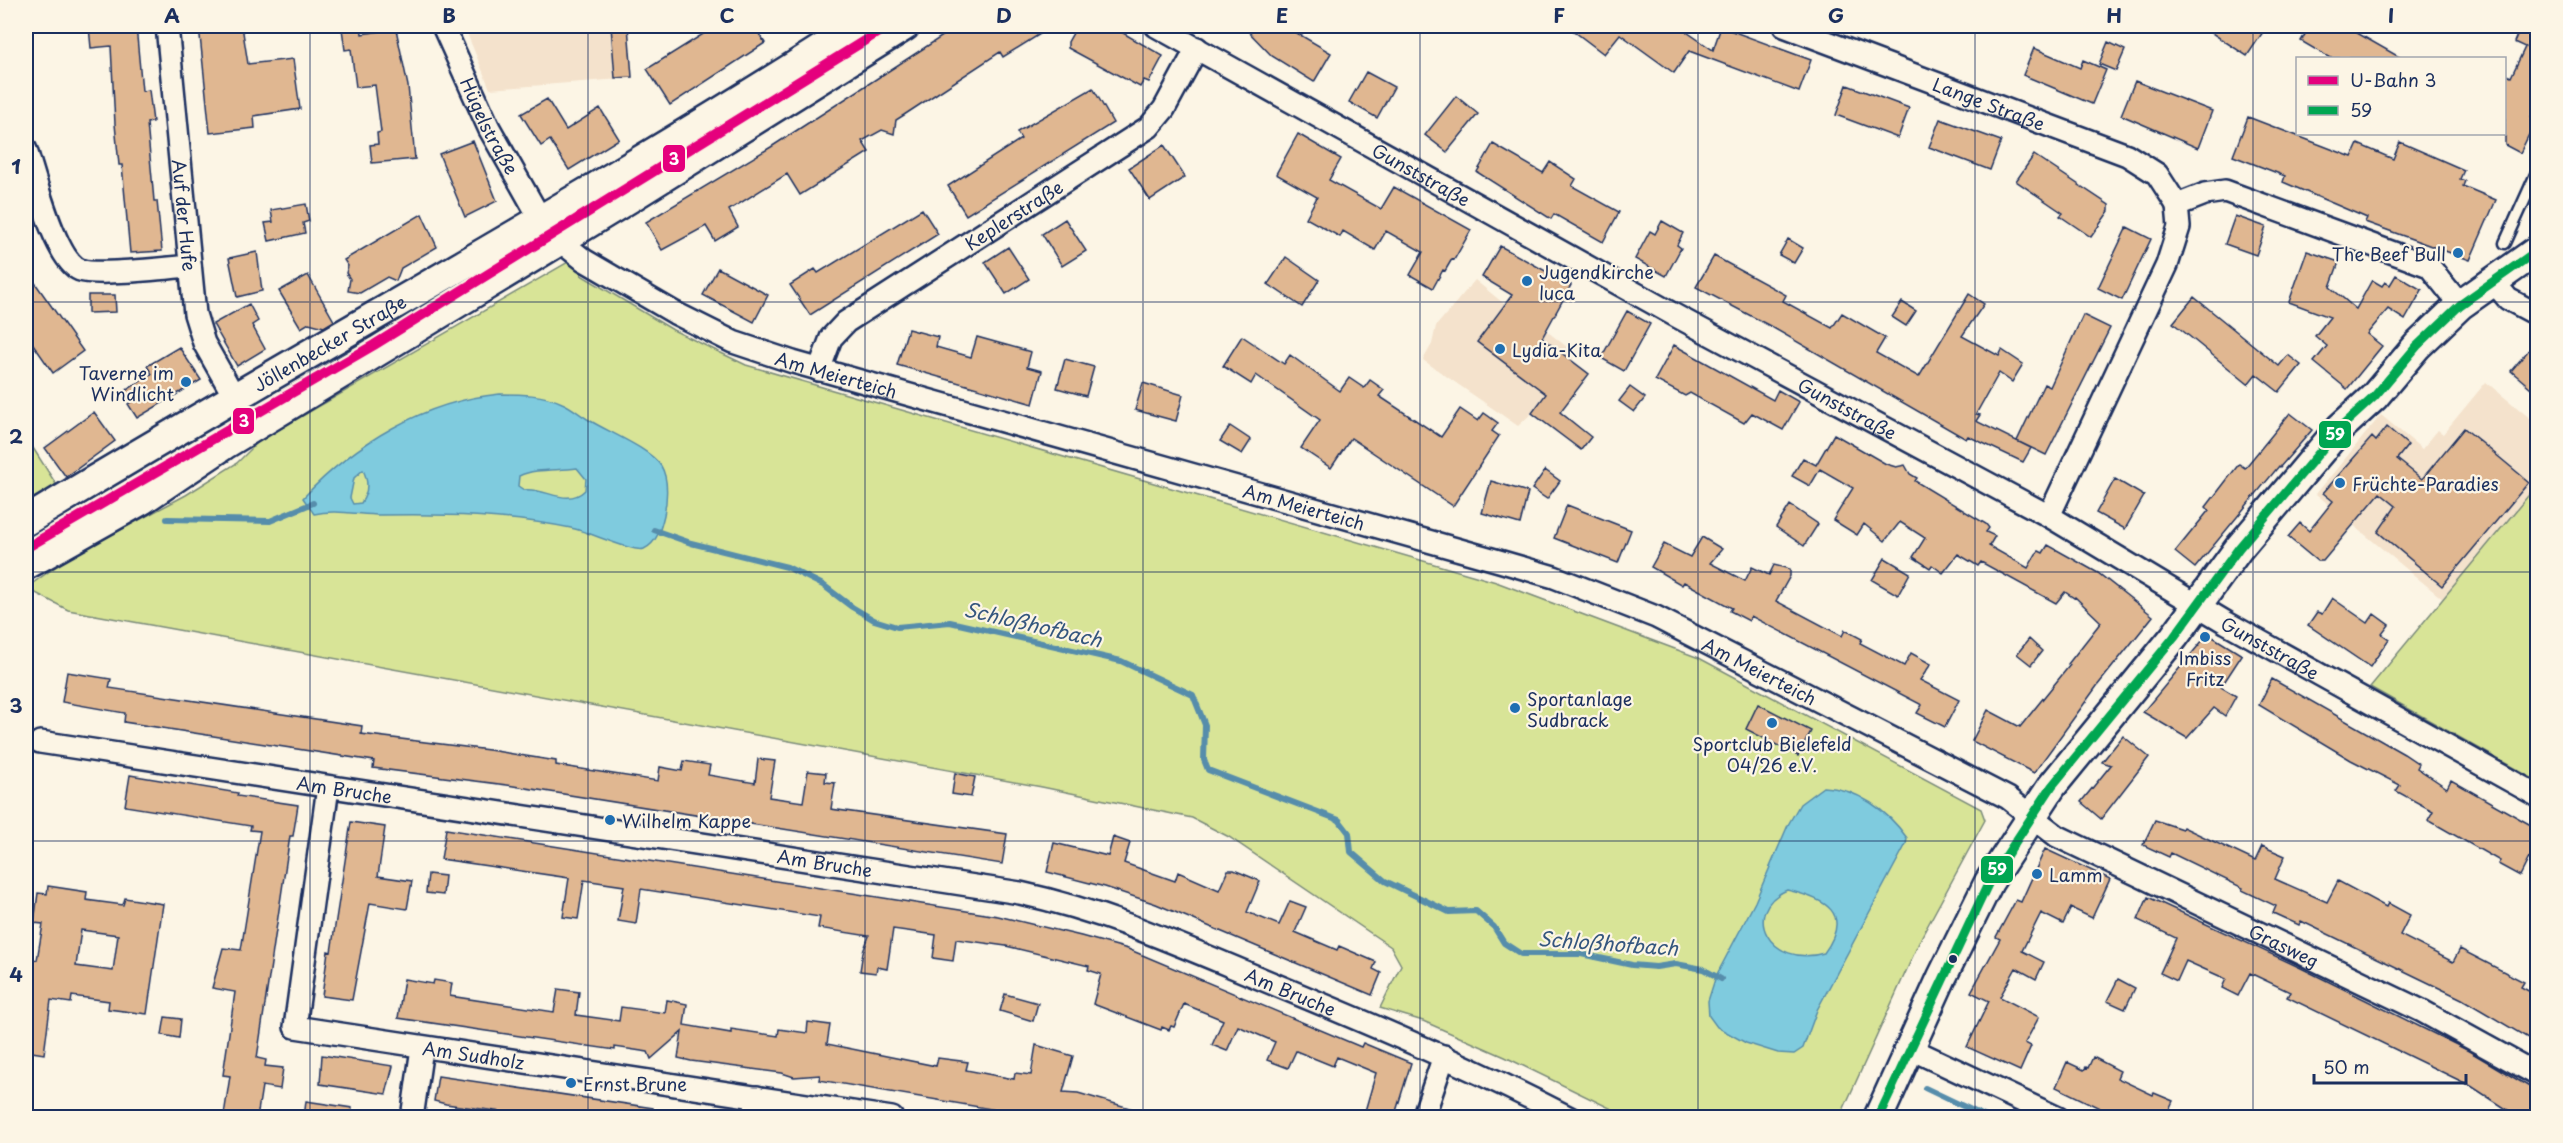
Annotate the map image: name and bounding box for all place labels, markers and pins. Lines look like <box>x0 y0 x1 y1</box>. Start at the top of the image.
place label: The Beef Bull <box>2332 240 2446 267</box>
marker: The Beef Bull <box>2451 246 2465 260</box>
place label: Jugendkirche luca <box>1539 258 1654 306</box>
marker: Jugendkirche luca <box>1520 274 1534 288</box>
place label: Lydia-Kita <box>1512 336 1602 363</box>
marker: Lydia-Kita <box>1493 342 1507 356</box>
place label: Taverne im Windlicht <box>79 359 174 407</box>
marker: Taverne im Windlicht <box>179 375 193 389</box>
place label: Früchte-Paradies <box>2352 470 2499 497</box>
marker: Früchte-Paradies <box>2333 476 2347 490</box>
marker: Imbiss Fritz <box>2198 630 2212 644</box>
place label: Imbiss Fritz <box>2179 644 2231 692</box>
place label: Sportanlage Sudbrack <box>1527 685 1632 733</box>
marker: Sportanlage Sudbrack <box>1508 701 1522 715</box>
marker: Sportclub Bielefeld 04/26 e.V. <box>1765 716 1779 730</box>
place label: Sportclub Bielefeld 04/26 e.V. <box>1692 730 1852 778</box>
place label: Wilhelm Kappe <box>622 807 751 834</box>
marker: Wilhelm Kappe <box>603 813 617 827</box>
place label: Lamm <box>2049 861 2103 888</box>
marker: Lamm <box>2030 867 2044 881</box>
unlabelled marker <box>1947 953 1959 965</box>
place label: Ernst Brune <box>583 1070 687 1097</box>
marker: Ernst Brune <box>564 1076 578 1090</box>

